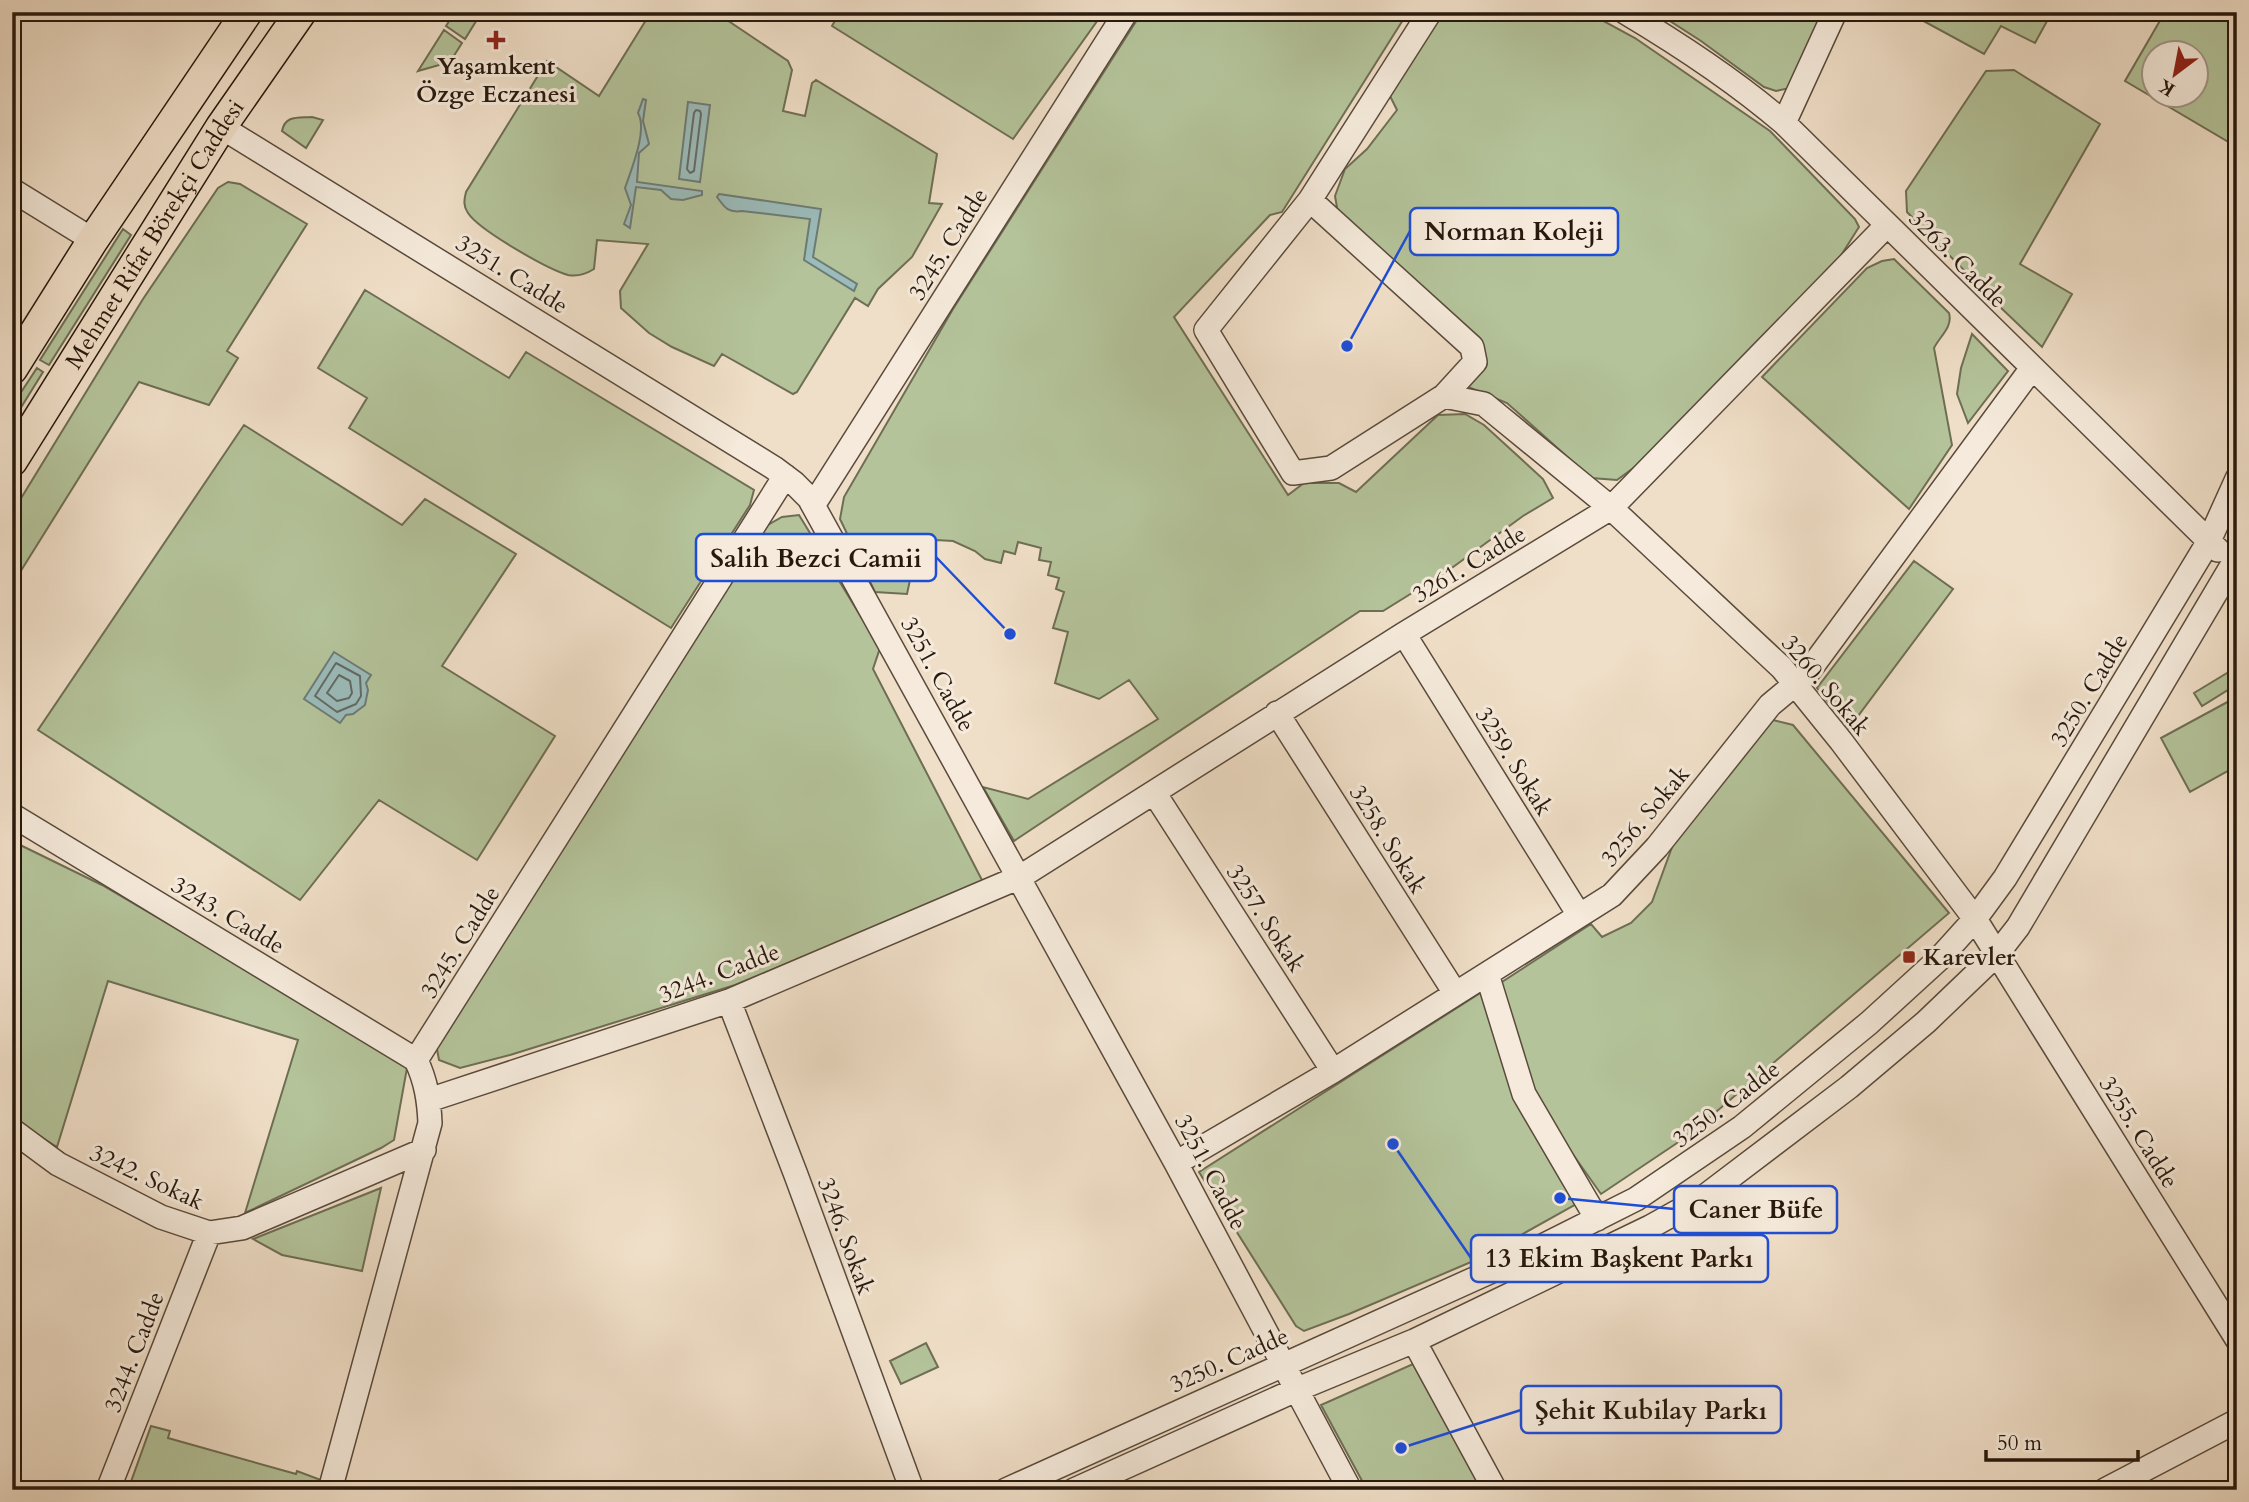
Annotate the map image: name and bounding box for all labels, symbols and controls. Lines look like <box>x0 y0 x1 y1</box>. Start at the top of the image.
marker: Yaşamkent Özge Eczanesi <box>488 32 504 48</box>
north arrow <box>2140 38 2210 108</box>
place label: Yaşamkent Özge Eczanesi <box>416 50 576 111</box>
text: K <box>2153 72 2180 103</box>
street label: Mehmet Rifat Börekçi Caddesi <box>58 93 253 376</box>
street label: 3245. Cadde <box>901 182 996 307</box>
street label: 3263. Cadde <box>1901 203 2014 316</box>
callout: Norman Koleji <box>1410 208 1618 255</box>
text: Norman Koleji <box>1424 214 1604 249</box>
street label: 3251. Cadde <box>449 227 574 322</box>
street label: 3261. Cadde <box>1406 518 1532 611</box>
callout: Salih Bezci Camii <box>696 534 936 581</box>
text: Salih Bezci Camii <box>710 541 922 576</box>
street label: 3251. Cadde <box>892 611 983 738</box>
street label: 3250. Cadde <box>2043 627 2136 753</box>
street label: 3260. Sokak <box>1774 628 1878 743</box>
street label: 3259. Sokak <box>1467 700 1560 822</box>
street label: 3256. Sokak <box>1593 759 1698 874</box>
street label: 3258. Sokak <box>1341 778 1434 900</box>
street label: 3257. Sokak <box>1218 858 1313 979</box>
street label: 3243. Cadde <box>165 869 291 962</box>
street label: 3245. Cadde <box>413 880 508 1005</box>
street label: 3244. Cadde <box>654 935 784 1012</box>
place label: Karevler <box>1923 941 2016 974</box>
marker: Karevler <box>1901 949 1917 965</box>
street label: 3250. Cadde <box>1666 1053 1787 1156</box>
street label: 3255. Cadde <box>2091 1070 2186 1195</box>
street label: 3251. Cadde <box>1166 1108 1255 1236</box>
street label: 3242. Sokak <box>84 1137 210 1218</box>
street label: 3246. Sokak <box>809 1173 882 1300</box>
callout: Caner Büfe <box>1674 1186 1837 1233</box>
text: Caner Büfe <box>1689 1192 1823 1227</box>
callout: 13 Ekim Başkent Parkı <box>1471 1235 1768 1282</box>
text: 13 Ekim Başkent Parkı <box>1485 1241 1753 1276</box>
street label: 3244. Cadde <box>96 1287 173 1417</box>
street label: 3250. Cadde <box>1165 1320 1294 1401</box>
callout: Şehit Kubilay Parkı <box>1521 1386 1781 1433</box>
text: Şehit Kubilay Parkı <box>1535 1393 1767 1428</box>
scale bar <box>1986 1418 2139 1462</box>
text: 50 m <box>1997 1429 2042 1458</box>

